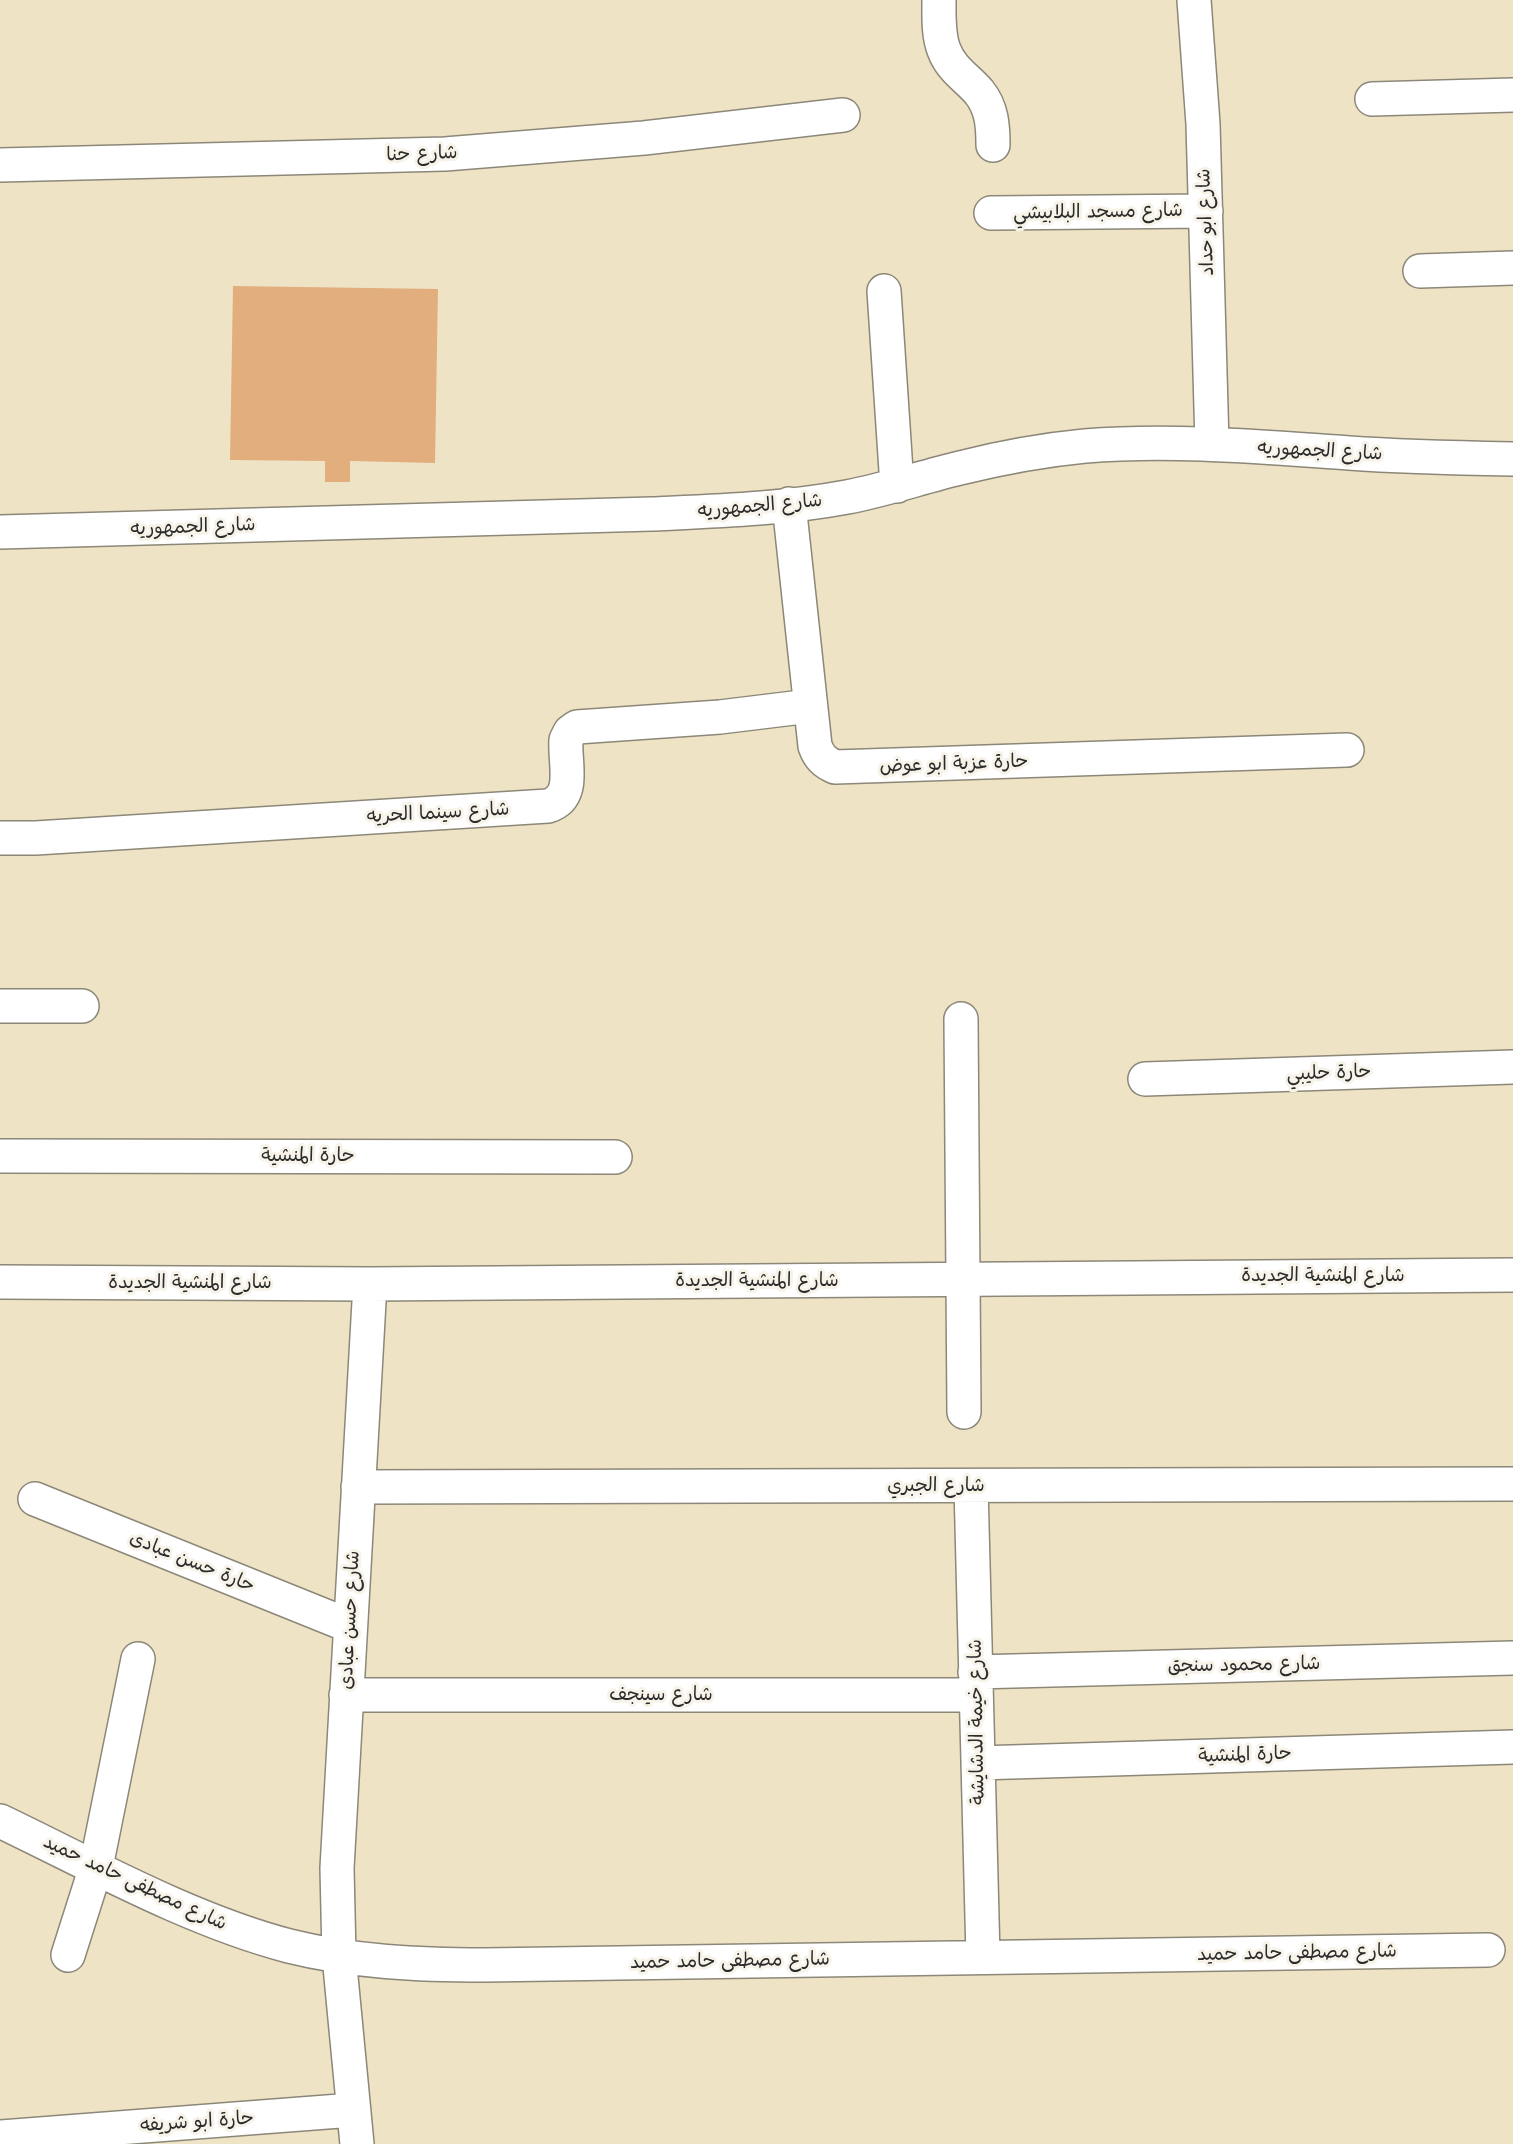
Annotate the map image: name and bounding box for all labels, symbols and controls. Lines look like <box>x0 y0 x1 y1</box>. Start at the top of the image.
street label: شارع حنا <box>386 141 458 167</box>
street label: شارع ابو حداد <box>1193 168 1219 276</box>
street label: شارع مسجد البلابيشي <box>1013 199 1183 225</box>
street label: شارع الجمهوريه <box>1257 436 1383 466</box>
street label: شارع الجمهوريه <box>697 489 823 523</box>
street label: شارع الجمهوريه <box>130 513 256 541</box>
street label: حارة عزبة ابو عوض <box>879 750 1029 778</box>
street label: شارع سينما الحريه <box>366 798 510 828</box>
street label: حارة حليبي <box>1286 1060 1372 1086</box>
street label: حارة المنشية <box>261 1145 355 1167</box>
street label: شارع المنشية الجديدة <box>1241 1265 1405 1287</box>
street label: شارع المنشية الجديدة <box>675 1270 839 1292</box>
street label: شارع المنشية الجديدة <box>108 1272 272 1294</box>
street label: شارع الجبري <box>887 1475 985 1497</box>
street label: حارة حسن عبادى <box>126 1527 258 1597</box>
street label: شارع حسن عبادى <box>335 1550 365 1690</box>
street label: شارع خيمة الدشايشة <box>964 1639 990 1805</box>
street label: شارع محمود سنجق <box>1167 1652 1321 1678</box>
street label: شارع سينجف <box>609 1684 713 1706</box>
street label: حارة المنشية <box>1198 1742 1292 1768</box>
street label: شارع مصطفى حامد حميد <box>40 1830 230 1936</box>
street label: شارع مصطفى حامد حميد <box>1197 1940 1397 1966</box>
street label: شارع مصطفى حامد حميد <box>630 1948 830 1974</box>
street label: حارة ابو شريفه <box>139 2107 255 2137</box>

